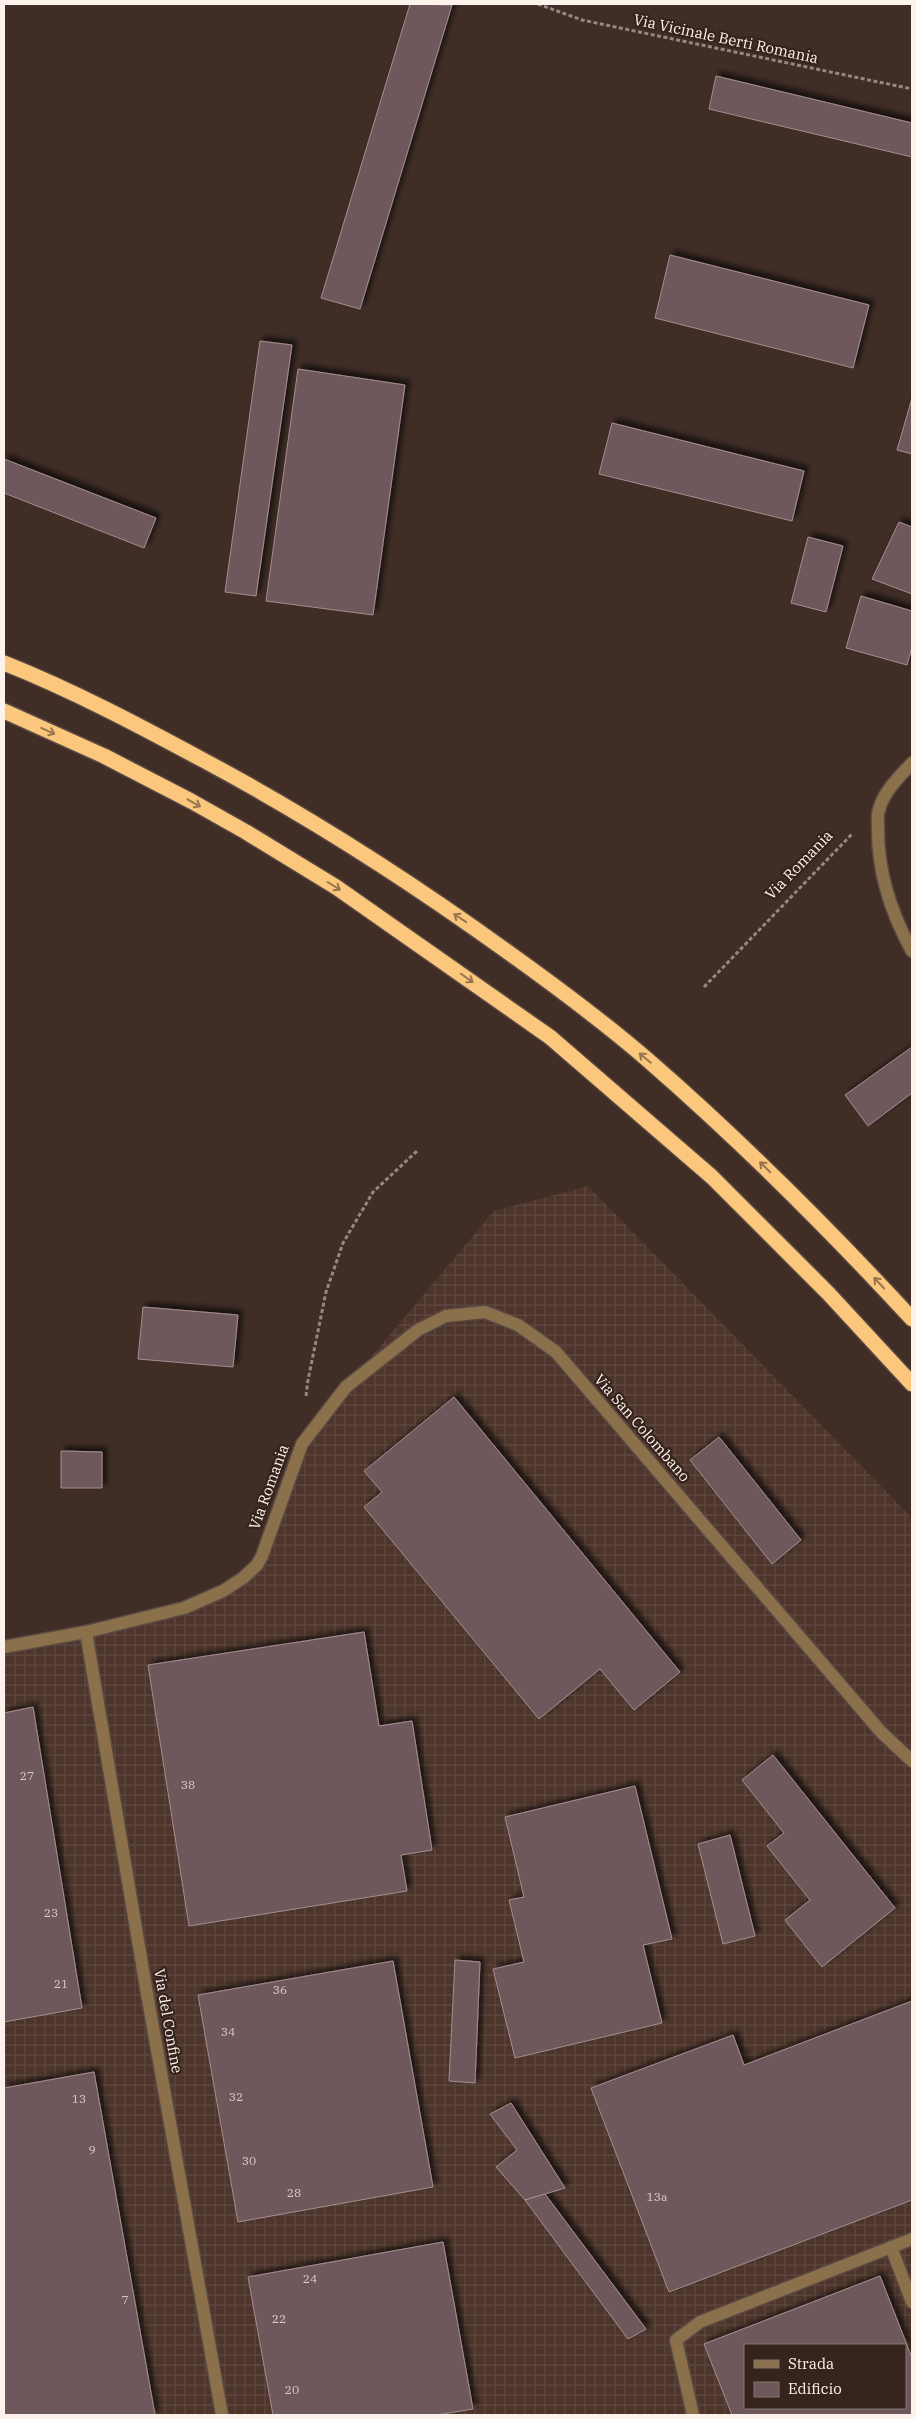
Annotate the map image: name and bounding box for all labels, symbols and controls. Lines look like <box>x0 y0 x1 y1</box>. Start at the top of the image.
street label: Via Vicinale Berti Romania <box>632 10 820 67</box>
one-way arrow <box>40 727 55 736</box>
one-way arrow <box>186 798 201 808</box>
street label: Via Romania <box>761 826 837 903</box>
one-way arrow <box>326 881 340 891</box>
one-way arrow <box>453 913 467 923</box>
one-way arrow <box>460 973 474 983</box>
one-way arrow <box>639 1052 652 1064</box>
one-way arrow <box>760 1162 772 1174</box>
one-way arrow <box>873 1277 885 1290</box>
street label: Via San Colombano <box>590 1370 694 1486</box>
street label: Via Romania <box>244 1442 293 1532</box>
house number: 27 <box>20 1768 34 1783</box>
house number: 38 <box>181 1777 195 1792</box>
house number: 23 <box>44 1905 58 1920</box>
street label: Via del Confine <box>150 1967 187 2075</box>
house number: 21 <box>54 1976 68 1991</box>
house number: 36 <box>273 1982 287 1997</box>
house number: 34 <box>221 2024 235 2039</box>
house number: 32 <box>229 2089 243 2104</box>
house number: 13 <box>72 2091 86 2106</box>
house number: 9 <box>88 2142 96 2157</box>
house number: 30 <box>242 2153 256 2168</box>
house number: 28 <box>287 2185 301 2200</box>
house number: 13a <box>647 2189 668 2204</box>
house number: 24 <box>303 2271 317 2286</box>
house number: 7 <box>121 2292 129 2307</box>
house number: 22 <box>272 2311 286 2326</box>
legend <box>744 2344 906 2409</box>
text: Strada <box>788 2354 834 2373</box>
text: Edificio <box>788 2379 842 2398</box>
house number: 20 <box>285 2382 299 2397</box>

